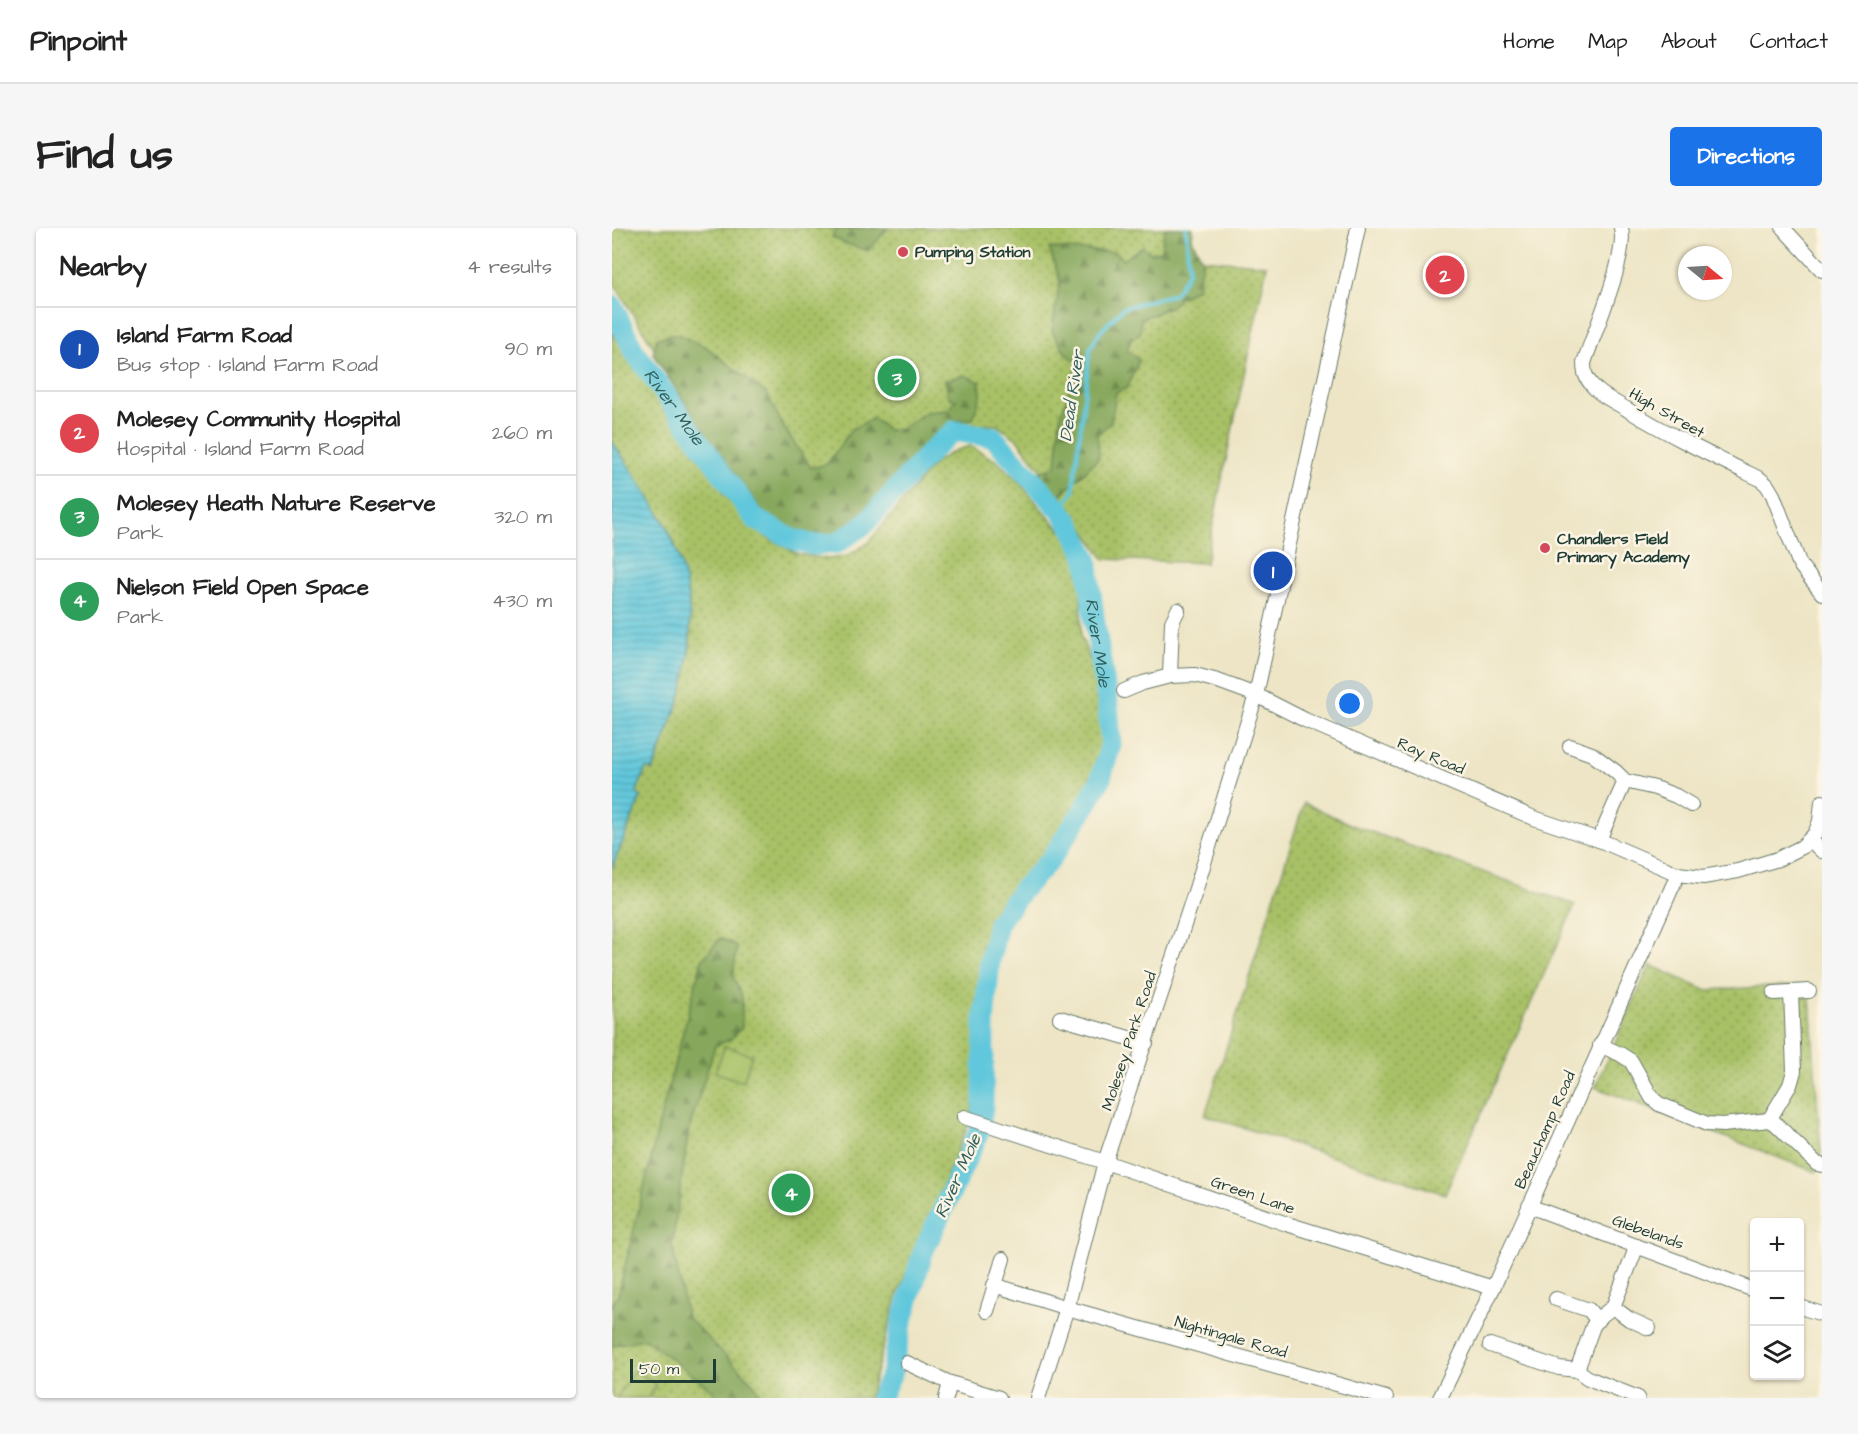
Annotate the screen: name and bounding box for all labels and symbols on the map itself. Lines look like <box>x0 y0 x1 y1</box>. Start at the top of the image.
place label: Pumping Station <box>915 241 1031 265</box>
marker: Pumping Station <box>896 245 910 259</box>
north arrow <box>1678 246 1732 300</box>
pin: 2 <box>1426 252 1464 298</box>
water label: Dead River <box>1053 347 1091 443</box>
pin: 3 <box>878 356 916 400</box>
water label: River Mole <box>638 363 711 452</box>
street label: High Street <box>1625 382 1709 445</box>
place label: Chandlers Field Primary Academy <box>1557 528 1690 569</box>
marker: Chandlers Field Primary Academy <box>1538 541 1552 555</box>
pin: 1 <box>1254 548 1292 594</box>
water label: River Mole <box>1079 597 1118 690</box>
your location <box>1335 689 1364 718</box>
street label: Ray Road <box>1393 732 1468 781</box>
street label: Molesey Park Road <box>1096 968 1163 1114</box>
street label: Beauchamp Road <box>1509 1068 1581 1192</box>
water label: River Mole <box>928 1129 988 1222</box>
pin: 4 <box>772 1170 810 1216</box>
street label: Green Lane <box>1208 1170 1298 1220</box>
street label: Glebelands <box>1609 1209 1687 1255</box>
street label: Nightingale Road <box>1172 1310 1290 1365</box>
scale bar <box>630 1356 716 1384</box>

